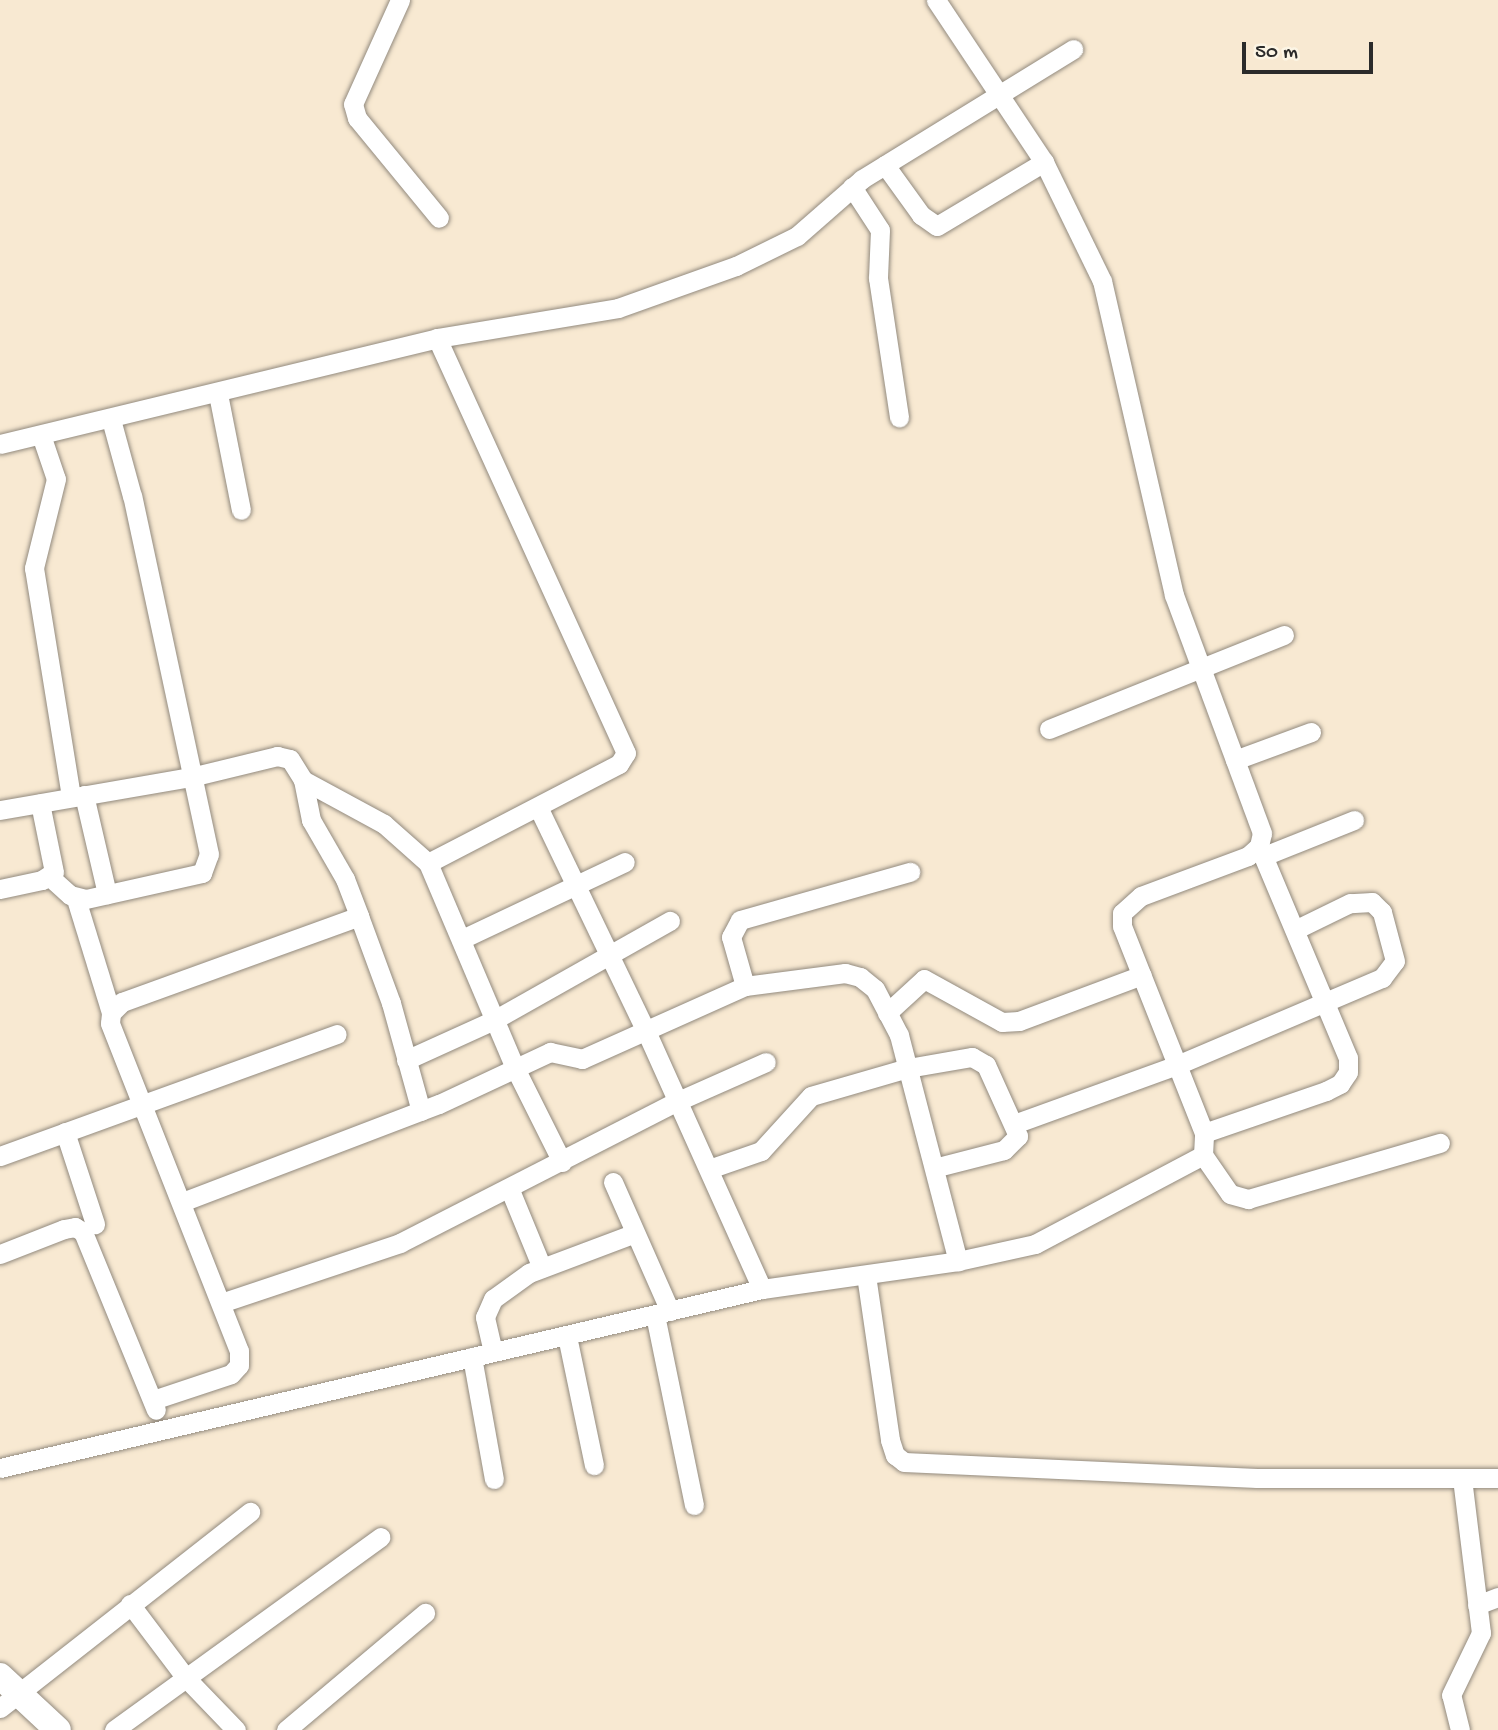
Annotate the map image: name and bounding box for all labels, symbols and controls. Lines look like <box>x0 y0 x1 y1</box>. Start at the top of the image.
scale bar <box>1246 28 1377 72</box>
text: 50 m <box>1255 41 1298 66</box>

